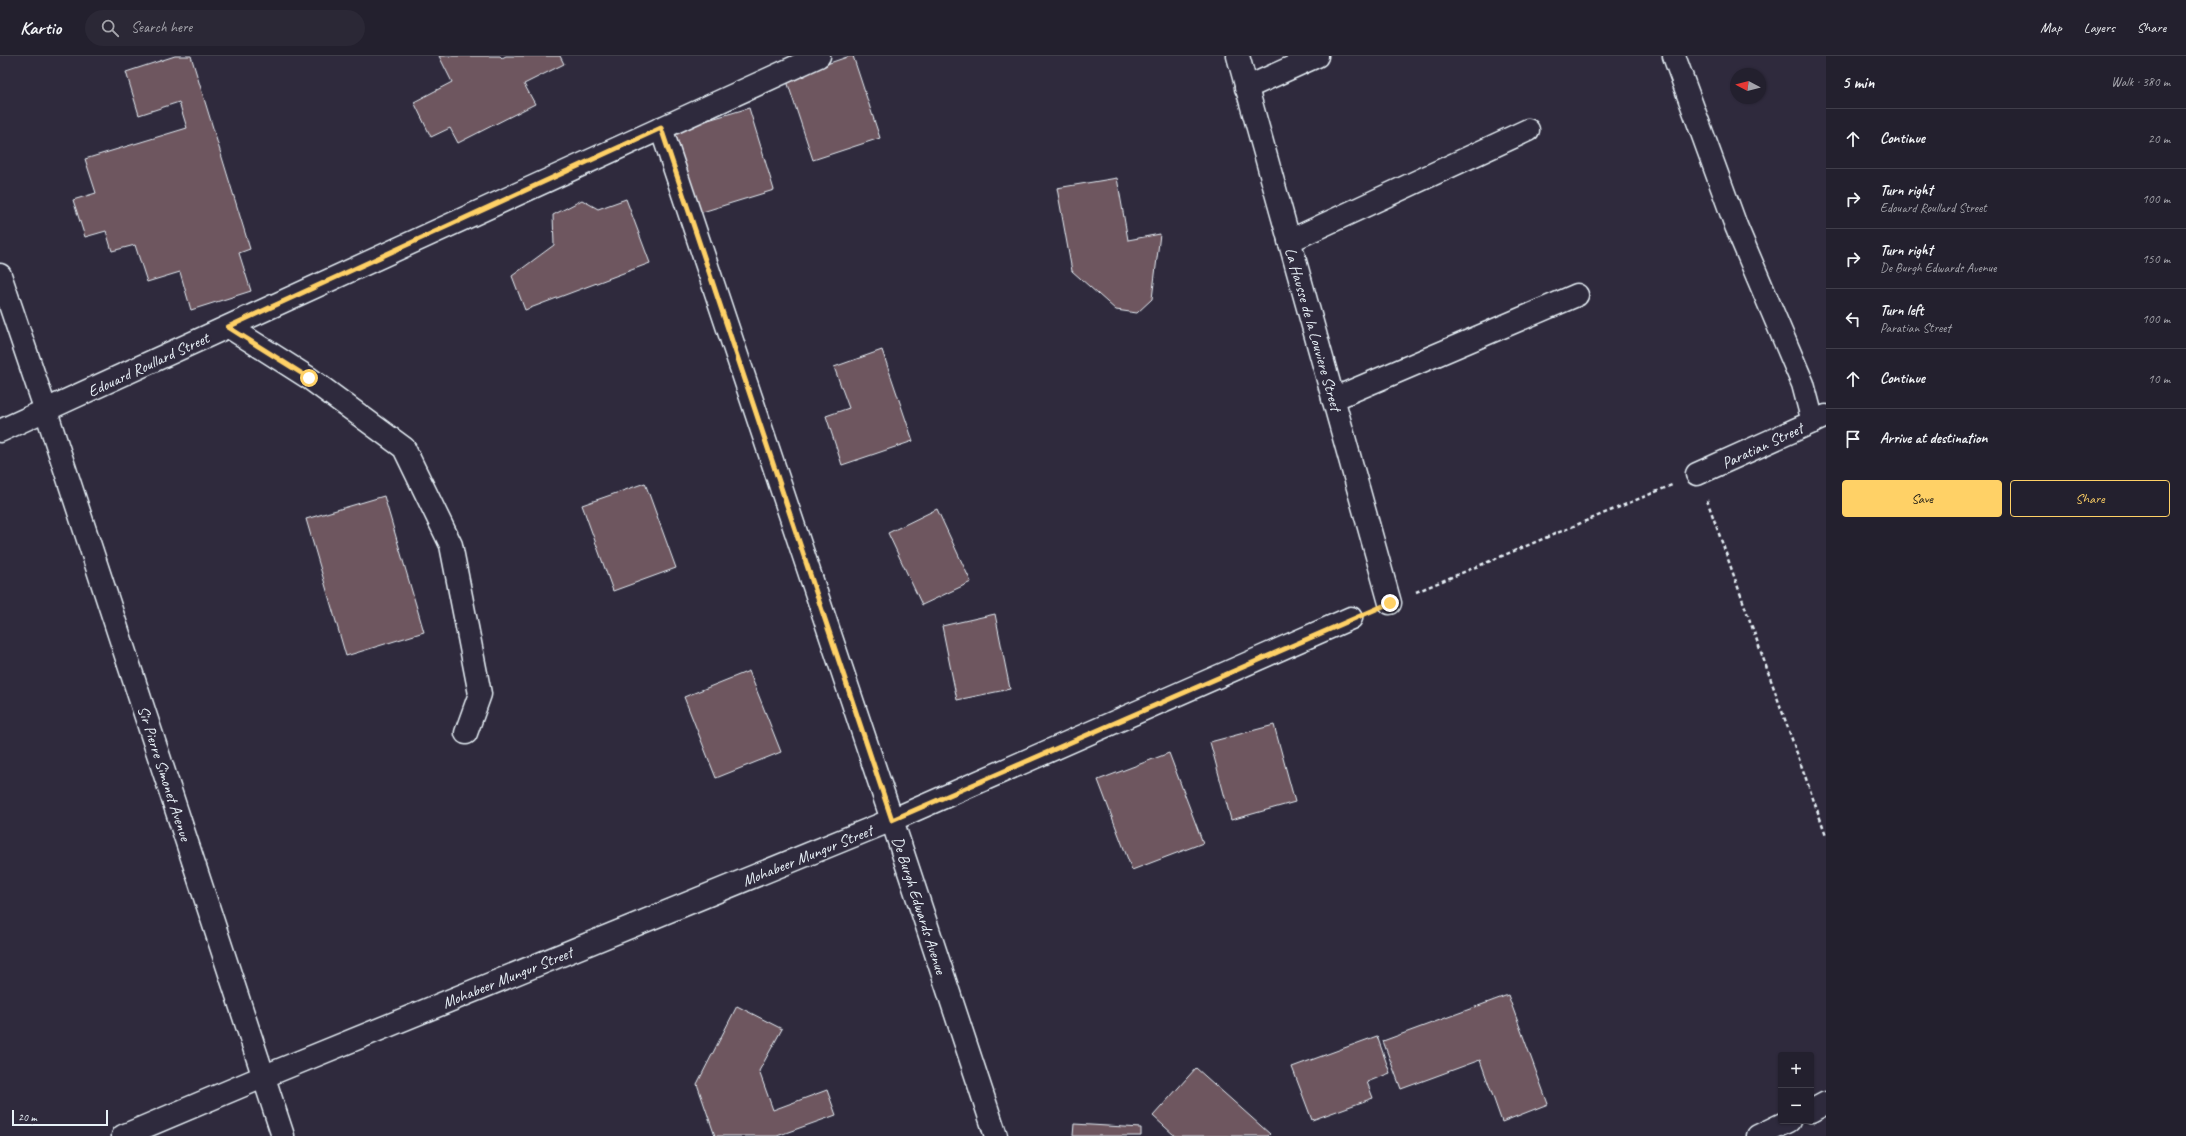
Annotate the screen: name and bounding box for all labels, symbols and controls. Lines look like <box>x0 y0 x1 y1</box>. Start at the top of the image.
search box <box>85 10 365 46</box>
text: Kartio <box>20 16 61 40</box>
icon: search <box>99 17 121 39</box>
text: Search here <box>131 18 192 37</box>
text: Map <box>2040 19 2062 36</box>
text: Layers <box>2084 19 2115 36</box>
text: Share <box>2137 19 2166 36</box>
north arrow <box>1730 68 1766 104</box>
text: 5 min <box>1842 72 1874 93</box>
text: Walk · 380 m <box>2111 74 2170 90</box>
icon: ahead <box>1842 128 1864 150</box>
text: Continue <box>1880 129 1925 148</box>
text: 20 m <box>2148 131 2170 147</box>
text: Turn right <box>1880 181 1933 200</box>
icon: right <box>1842 188 1864 210</box>
text: 100 m <box>2142 191 2170 207</box>
text: Edouard Roullard Street <box>1880 200 1987 216</box>
text: Turn right <box>1880 241 1933 260</box>
street label: La Hausse de la Louviere Street <box>1280 245 1347 416</box>
icon: right <box>1842 248 1864 270</box>
text: 150 m <box>2142 251 2170 267</box>
text: De Burgh Edwards Avenue <box>1880 260 1997 276</box>
text: Turn left <box>1880 301 1923 320</box>
icon: left <box>1842 308 1864 330</box>
text: 100 m <box>2142 311 2170 327</box>
text: Paratian Street <box>1880 320 1951 336</box>
street label: Edouard Roullard Street <box>85 327 214 402</box>
icon: ahead <box>1842 368 1864 390</box>
route start <box>300 369 318 387</box>
text: Continue <box>1880 369 1925 388</box>
text: 10 m <box>2148 371 2170 387</box>
street label: Paratian Street <box>1719 417 1809 473</box>
icon: arrive <box>1842 428 1864 450</box>
text: Arrive at destination <box>1880 429 1987 448</box>
button: Save <box>1842 480 2002 517</box>
button: Share <box>2010 480 2170 517</box>
route end <box>1381 594 1399 612</box>
street label: Sir Pierre Simonet Avenue <box>133 703 196 845</box>
street label: Mohabeer Mungur Street <box>739 820 878 891</box>
street label: De Burgh Edwards Avenue <box>887 834 951 978</box>
street label: Mohabeer Mungur Street <box>439 942 578 1013</box>
map controls <box>1778 1052 1814 1124</box>
button: + <box>1778 1052 1814 1088</box>
button: − <box>1778 1088 1814 1124</box>
scale bar <box>12 1108 108 1127</box>
text: 20 m <box>18 1110 37 1124</box>

